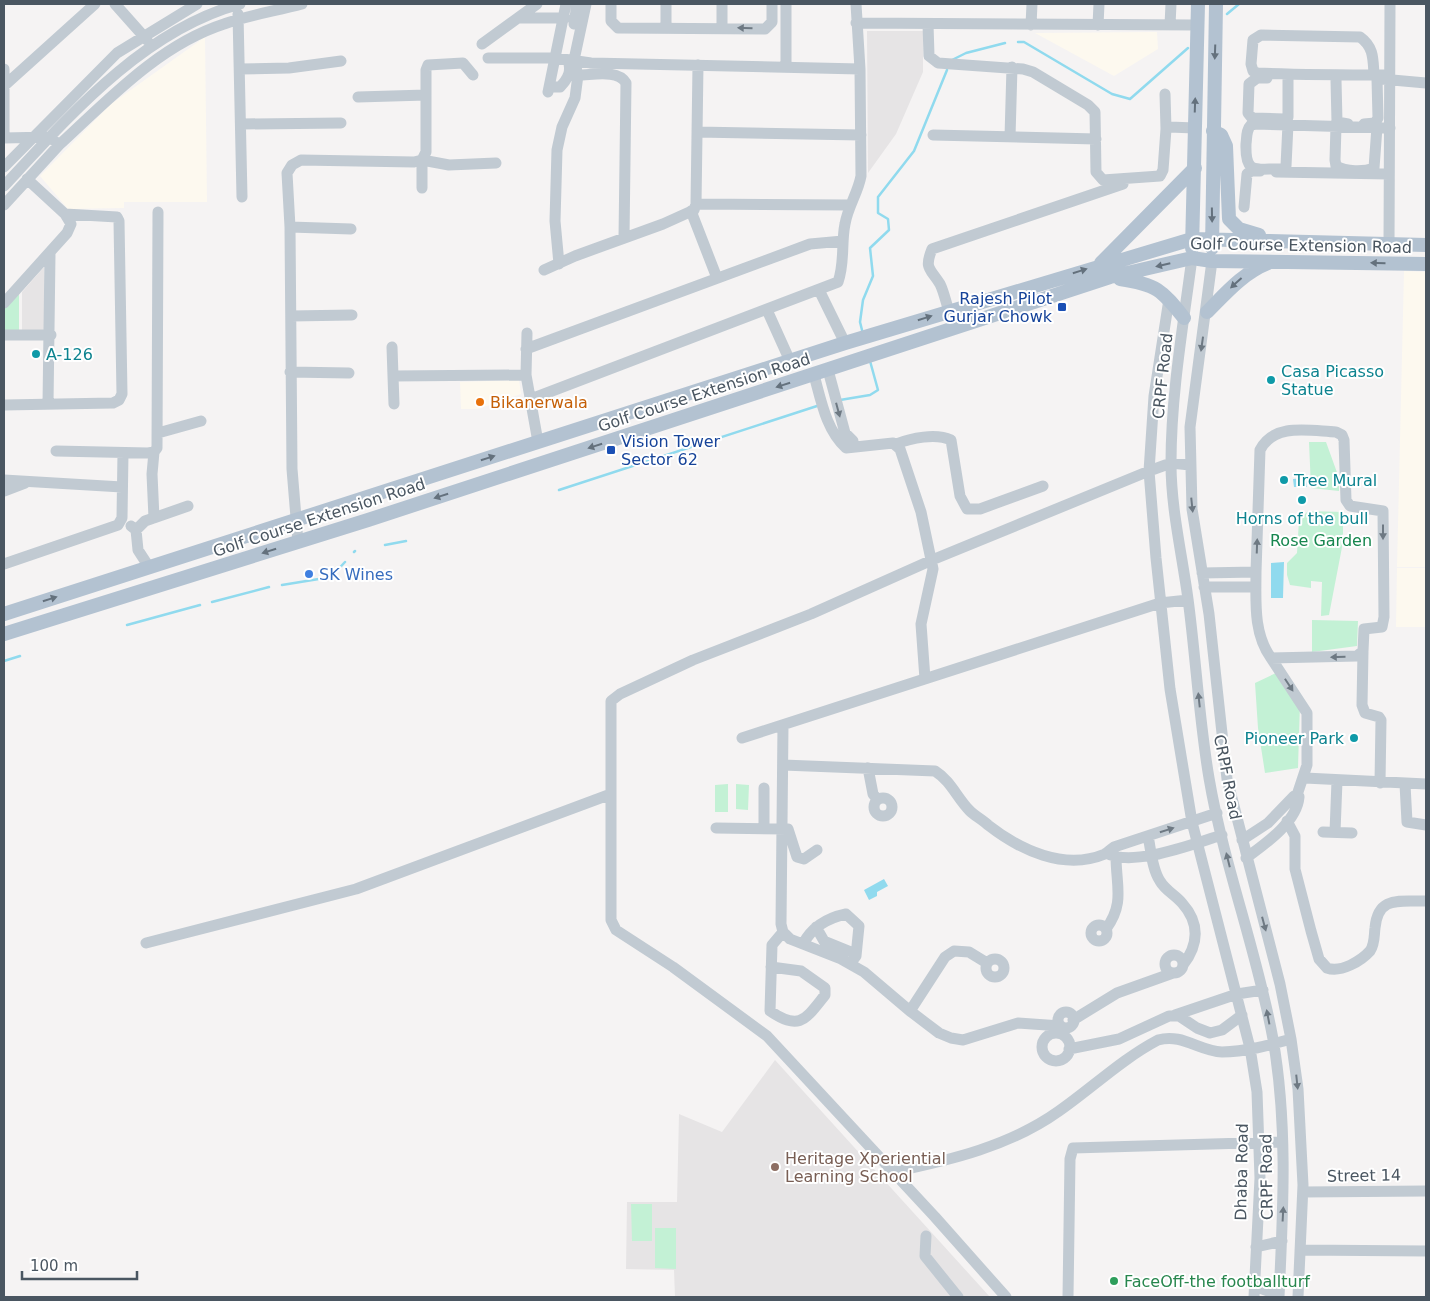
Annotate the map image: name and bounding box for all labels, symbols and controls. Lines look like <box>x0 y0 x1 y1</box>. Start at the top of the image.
one-way arrow <box>737 24 753 32</box>
one-way arrow <box>1211 45 1219 61</box>
one-way arrow <box>1191 97 1199 113</box>
one-way arrow <box>1208 207 1216 223</box>
street label: Golf Course Extension Road <box>1190 234 1412 257</box>
one-way arrow <box>1369 259 1385 267</box>
one-way arrow <box>1156 261 1171 269</box>
one-way arrow <box>1073 267 1088 275</box>
one-way arrow <box>1231 277 1243 289</box>
place label: Rajesh Pilot Gurjar Chowk <box>944 289 1053 326</box>
marker: Rajesh Pilot Gurjar Chowk <box>1056 301 1068 313</box>
one-way arrow <box>918 314 933 322</box>
street label: CRPF Road <box>1149 332 1176 420</box>
one-way arrow <box>1198 336 1206 352</box>
place label: A-126 <box>46 345 93 364</box>
marker: A-126 <box>30 348 42 360</box>
street label: Golf Course Extension Road <box>596 349 813 436</box>
place label: Casa Picasso Statue <box>1281 362 1384 399</box>
marker: Casa Picasso Statue <box>1265 374 1277 386</box>
one-way arrow <box>776 381 791 389</box>
place label: Bikanerwala <box>490 393 588 412</box>
marker: Bikanerwala <box>474 396 486 408</box>
one-way arrow <box>834 403 842 418</box>
place label: Vision Tower Sector 62 <box>621 432 721 469</box>
one-way arrow <box>588 442 603 450</box>
marker: Vision Tower Sector 62 <box>605 444 617 456</box>
one-way arrow <box>480 453 495 461</box>
place label: Tree Mural <box>1293 471 1377 490</box>
street label: Golf Course Extension Road <box>211 474 428 561</box>
marker: Tree Mural <box>1278 474 1290 486</box>
one-way arrow <box>433 493 448 501</box>
marker: Horns of the bull <box>1296 494 1308 506</box>
one-way arrow <box>1188 498 1196 514</box>
place label: Horns of the bull <box>1236 509 1368 528</box>
one-way arrow <box>1379 524 1387 540</box>
park label: Rose Garden <box>1270 531 1372 550</box>
one-way arrow <box>1254 538 1262 554</box>
one-way arrow <box>262 548 277 555</box>
place label: SK Wines <box>319 565 393 584</box>
marker: SK Wines <box>303 568 315 580</box>
one-way arrow <box>43 595 58 603</box>
one-way arrow <box>1330 653 1346 661</box>
one-way arrow <box>1284 679 1294 692</box>
one-way arrow <box>1195 692 1203 708</box>
place label: Pioneer Park <box>1244 729 1345 748</box>
marker: Pioneer Park <box>1348 732 1360 744</box>
street label: CRPF Road <box>1210 733 1245 821</box>
one-way arrow <box>1160 826 1175 833</box>
one-way arrow <box>1224 852 1232 867</box>
one-way arrow <box>1260 916 1268 931</box>
one-way arrow <box>1264 1009 1272 1025</box>
one-way arrow <box>1293 1075 1301 1091</box>
street label: Dhaba Road <box>1231 1123 1252 1221</box>
street label: CRPF Road <box>1256 1134 1277 1220</box>
place label: Heritage Xperiential Learning School <box>785 1149 946 1186</box>
marker: Heritage Xperiential Learning School <box>769 1161 781 1173</box>
street label: Street 14 <box>1327 1165 1401 1186</box>
one-way arrow <box>1280 1205 1288 1221</box>
scale bar <box>22 1248 138 1280</box>
text: 100 m <box>30 1257 78 1275</box>
place label: FaceOff-the footballturf <box>1124 1272 1310 1291</box>
marker: FaceOff-the footballturf <box>1108 1275 1120 1287</box>

